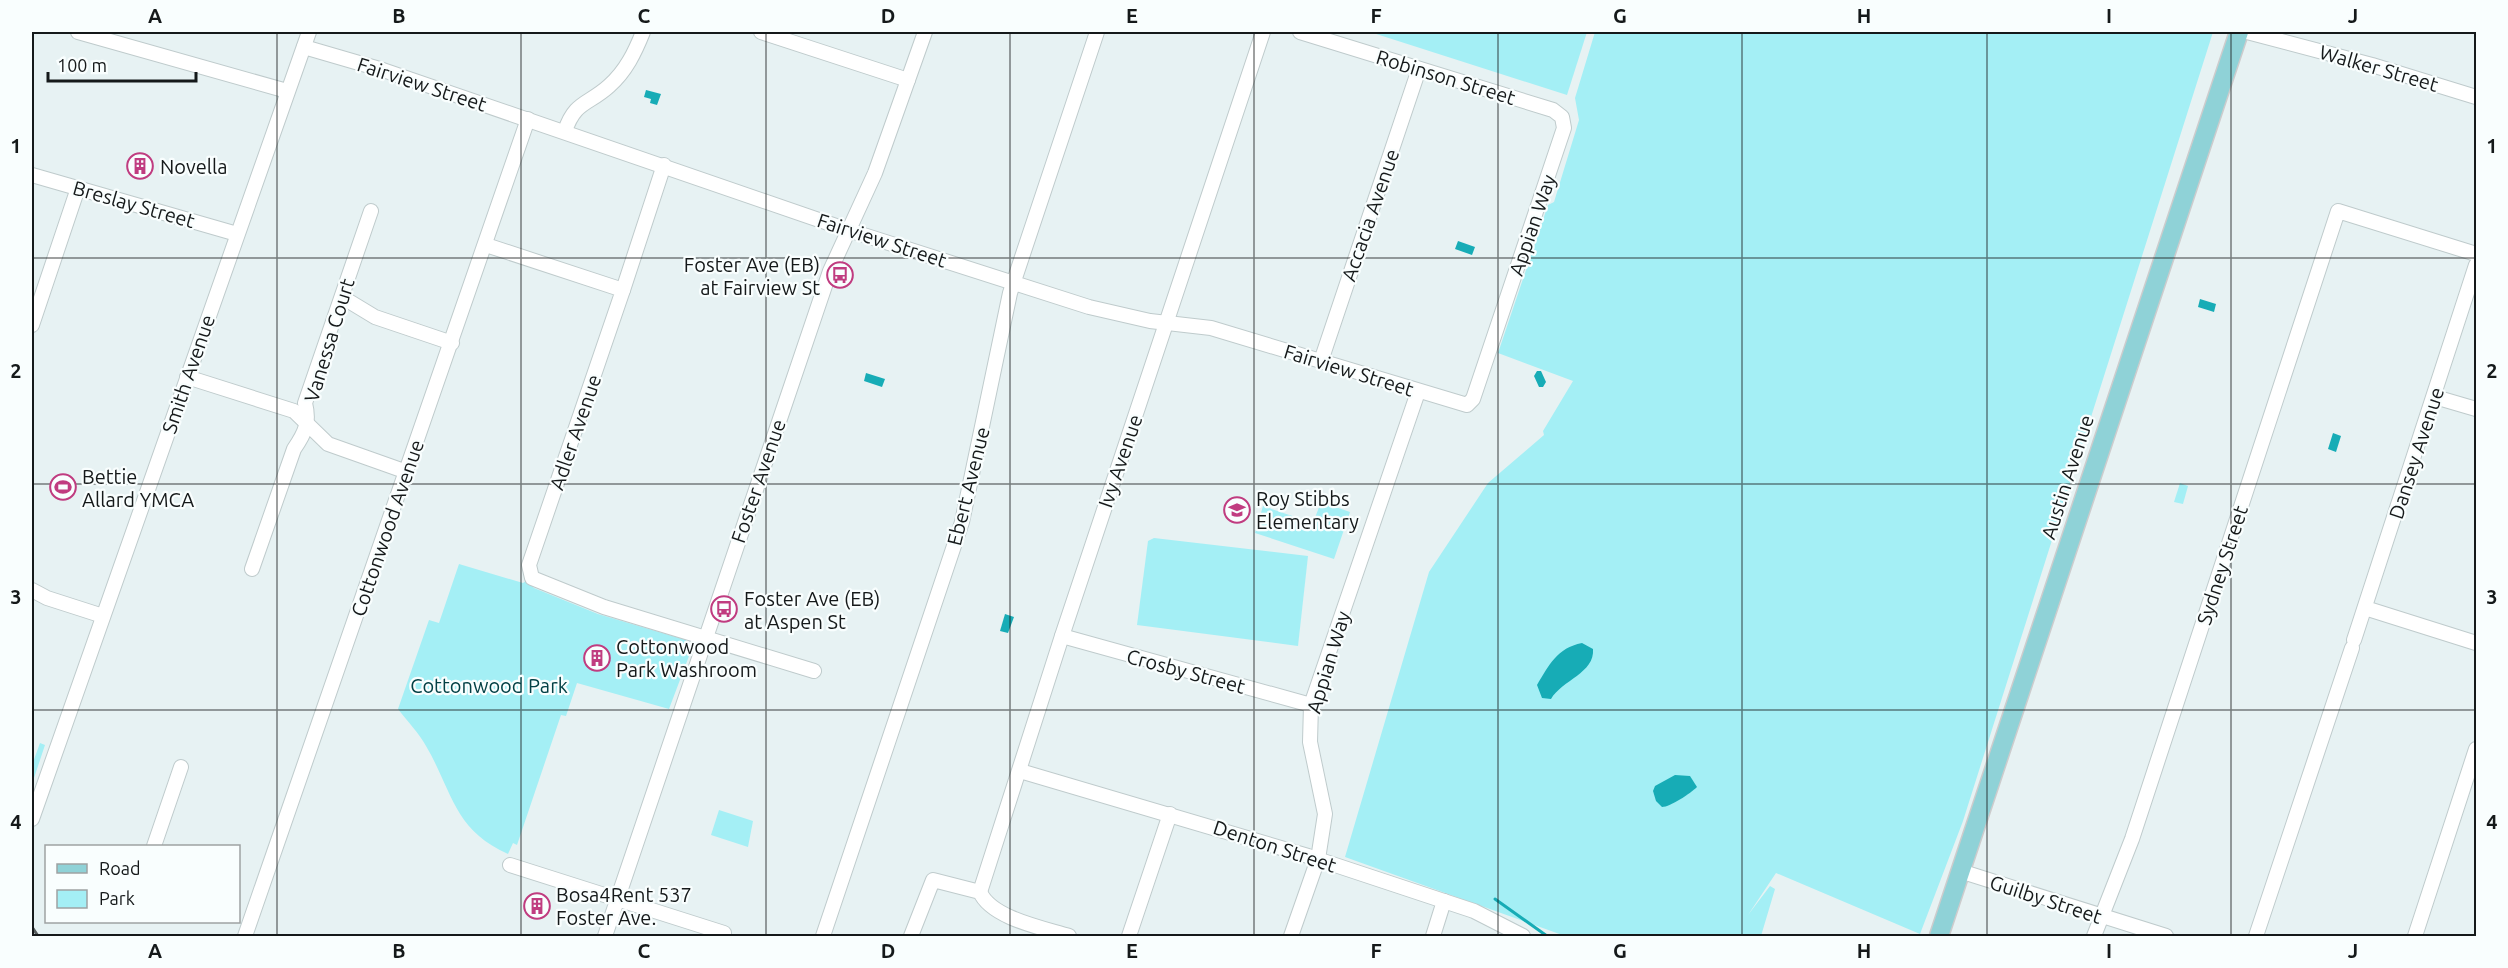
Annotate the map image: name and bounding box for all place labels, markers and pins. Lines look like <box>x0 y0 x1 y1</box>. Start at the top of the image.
building icon: Novella <box>125 151 155 181</box>
place label: Novella <box>160 155 228 178</box>
place label: Foster Ave (EB) at Fairview St <box>684 253 820 299</box>
bus stop icon: Foster Ave (EB) at Fairview St <box>825 260 855 290</box>
place label: Bettie Allard YMCA <box>82 465 194 511</box>
sports icon: Bettie Allard YMCA <box>48 472 78 502</box>
place label: Roy Stibbs Elementary <box>1256 487 1359 533</box>
school or university icon: Roy Stibbs Elementary <box>1222 495 1252 525</box>
place label: Foster Ave (EB) at Aspen St <box>744 587 880 633</box>
bus stop icon: Foster Ave (EB) at Aspen St <box>709 594 739 624</box>
place label: Cottonwood Park Washroom <box>616 635 757 681</box>
building icon: Cottonwood Park Washroom <box>582 643 612 673</box>
place label: Bosa4Rent 537 Foster Ave. <box>556 883 692 929</box>
building icon: Bosa4Rent 537 Foster Ave. <box>522 891 552 921</box>

